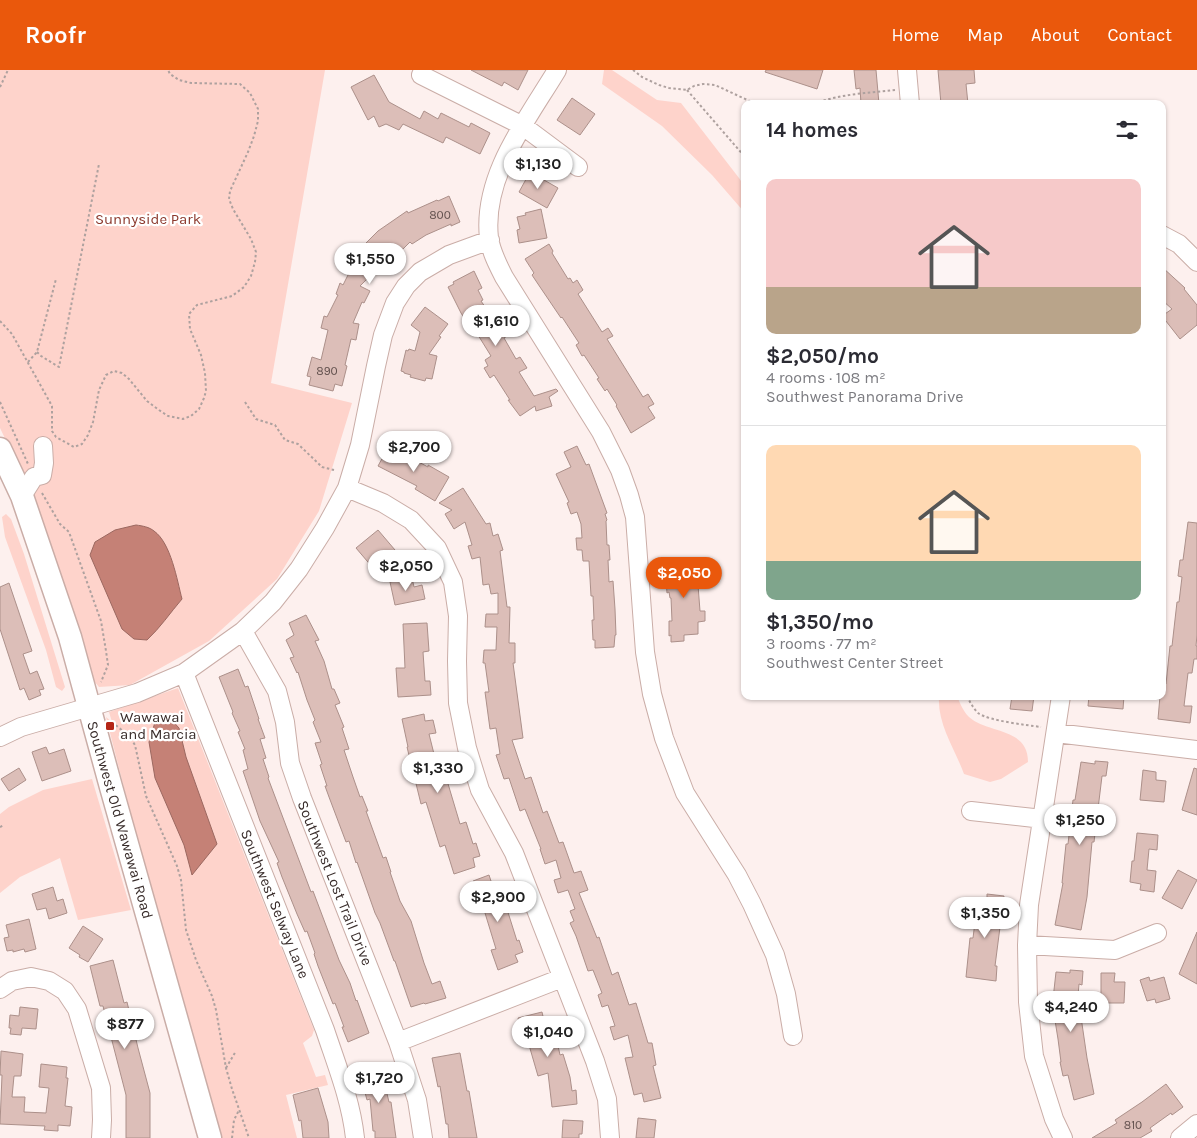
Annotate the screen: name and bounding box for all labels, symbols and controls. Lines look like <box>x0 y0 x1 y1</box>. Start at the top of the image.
text: Roofr <box>25 21 86 49</box>
text: Home <box>891 24 939 46</box>
text: Map <box>967 24 1003 46</box>
text: About <box>1031 24 1080 46</box>
text: Contact <box>1108 24 1172 46</box>
icon: filters <box>1113 116 1141 144</box>
text: 14 homes <box>766 118 858 142</box>
pin: $1,130 <box>497 148 579 190</box>
text: $1,130 <box>515 154 561 173</box>
house number: 800 <box>429 208 451 222</box>
park label: Sunnyside Park <box>95 210 201 228</box>
icon: home <box>909 212 999 302</box>
pin: $1,550 <box>329 242 411 285</box>
text: $1,550 <box>345 249 395 268</box>
pin: $1,610 <box>455 304 537 347</box>
text: $1,610 <box>473 311 519 330</box>
text: $2,050/mo <box>766 344 879 368</box>
house number: 890 <box>316 364 338 378</box>
text: 4 rooms · 108 m² <box>766 368 886 387</box>
text: Southwest Panorama Drive <box>766 387 963 406</box>
pin: $2,700 <box>373 430 455 473</box>
text: $2,700 <box>388 437 440 456</box>
icon: home <box>909 477 999 567</box>
pin: $2,050 <box>365 550 447 592</box>
text: $2,050 <box>379 556 433 575</box>
pin: $2,050 <box>643 556 725 599</box>
text: $2,050 <box>657 563 711 582</box>
text: $1,350/mo <box>766 610 874 634</box>
text: 3 rooms · 77 m² <box>766 634 877 653</box>
text: Southwest Center Street <box>766 653 943 672</box>
place label: Wawawai and Marcia <box>120 708 197 743</box>
street label: Southwest Old Wawawai Road <box>83 719 157 921</box>
marker: Wawawai and Marcia <box>104 720 116 732</box>
pin: $1,330 <box>397 752 479 794</box>
text: $1,330 <box>413 758 463 777</box>
street label: Southwest Lost Trail Drive <box>294 798 376 968</box>
pin: $1,250 <box>1039 804 1121 846</box>
text: $1,250 <box>1055 810 1105 829</box>
street label: Southwest Selway Lane <box>237 827 313 981</box>
pin: $2,900 <box>457 880 539 923</box>
text: $2,900 <box>471 887 525 906</box>
pin: $1,350 <box>944 896 1026 939</box>
text: $1,350 <box>960 903 1010 922</box>
pin: $4,240 <box>1030 990 1112 1033</box>
text: $4,240 <box>1044 997 1098 1016</box>
pin: $877 <box>95 1008 155 1050</box>
text: $877 <box>106 1014 144 1033</box>
pin: $1,040 <box>507 1016 589 1058</box>
text: $1,040 <box>523 1022 573 1041</box>
pin: $1,720 <box>338 1062 420 1104</box>
text: $1,720 <box>355 1068 403 1087</box>
house number: 810 <box>1124 1118 1142 1132</box>

